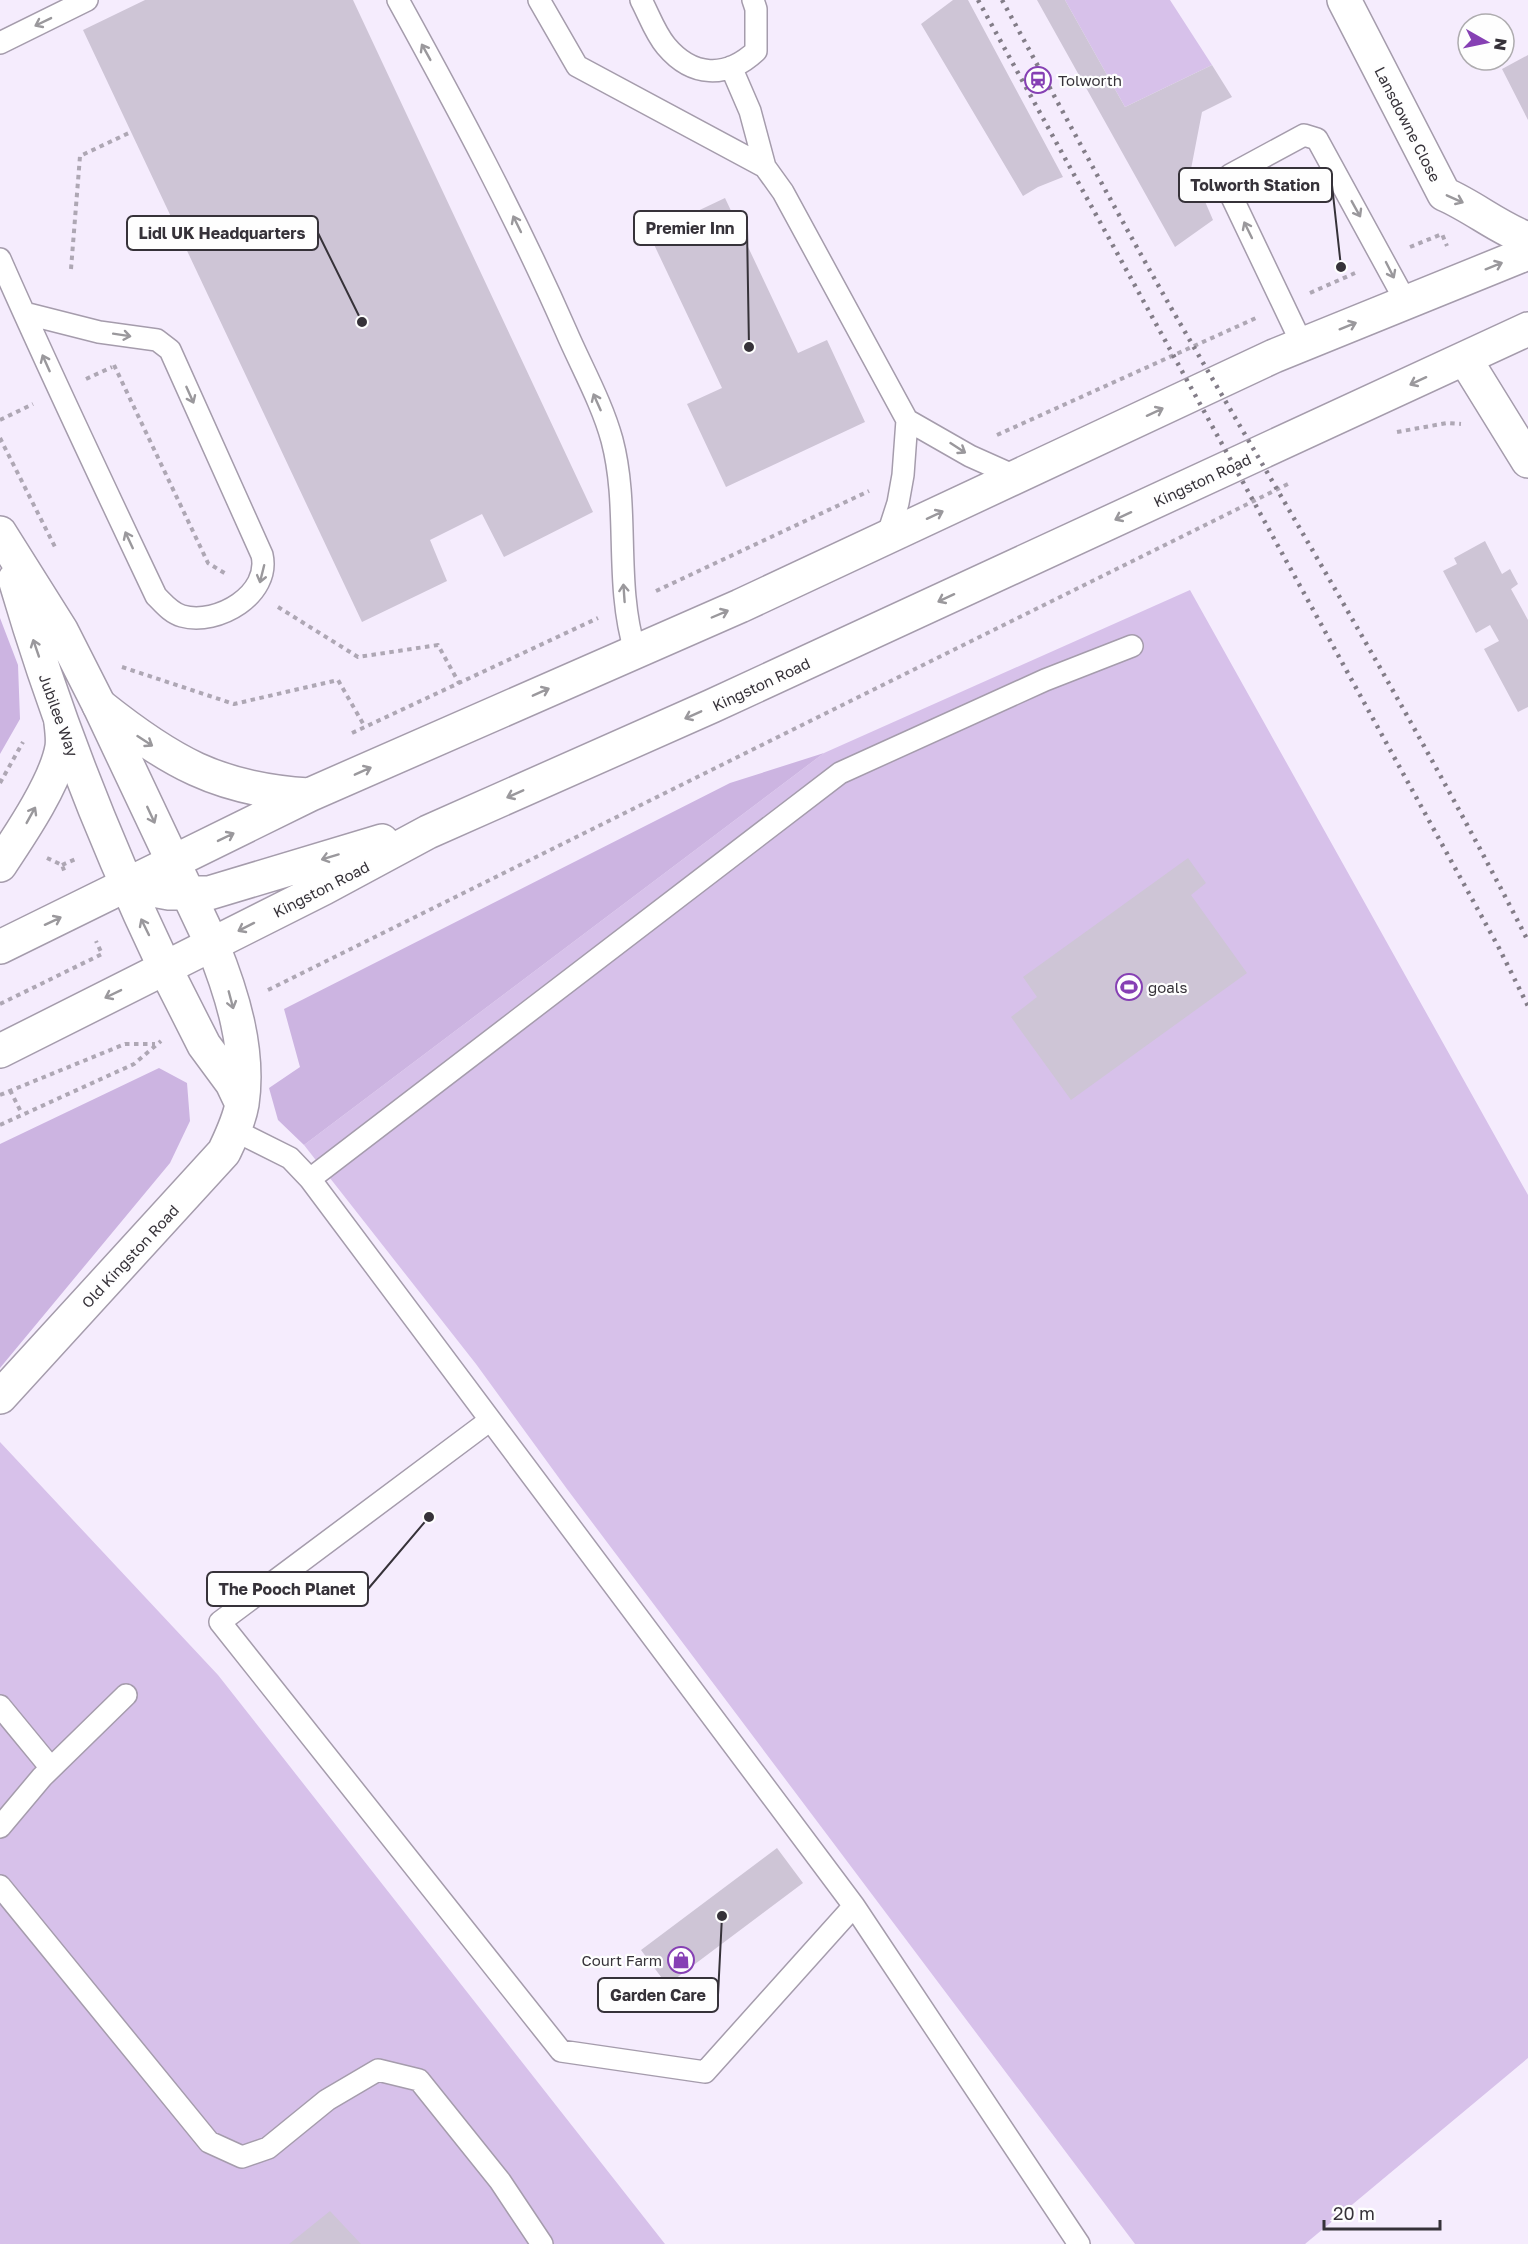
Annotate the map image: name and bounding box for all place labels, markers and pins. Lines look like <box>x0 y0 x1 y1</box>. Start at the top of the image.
station icon: Tolworth <box>1023 65 1053 95</box>
place label: Tolworth <box>1058 71 1122 89</box>
callout: Tolworth Station <box>1179 168 1332 202</box>
callout: Premier Inn <box>634 211 747 245</box>
callout: Lidl UK Headquarters <box>127 216 318 250</box>
sports icon: goals <box>1114 972 1144 1002</box>
place label: goals <box>1148 978 1188 996</box>
callout: The Pooch Planet <box>207 1572 368 1606</box>
shop icon: Court Farm <box>666 1945 696 1975</box>
place label: Court Farm <box>582 1951 662 1969</box>
callout: Garden Care <box>598 1978 718 2012</box>

